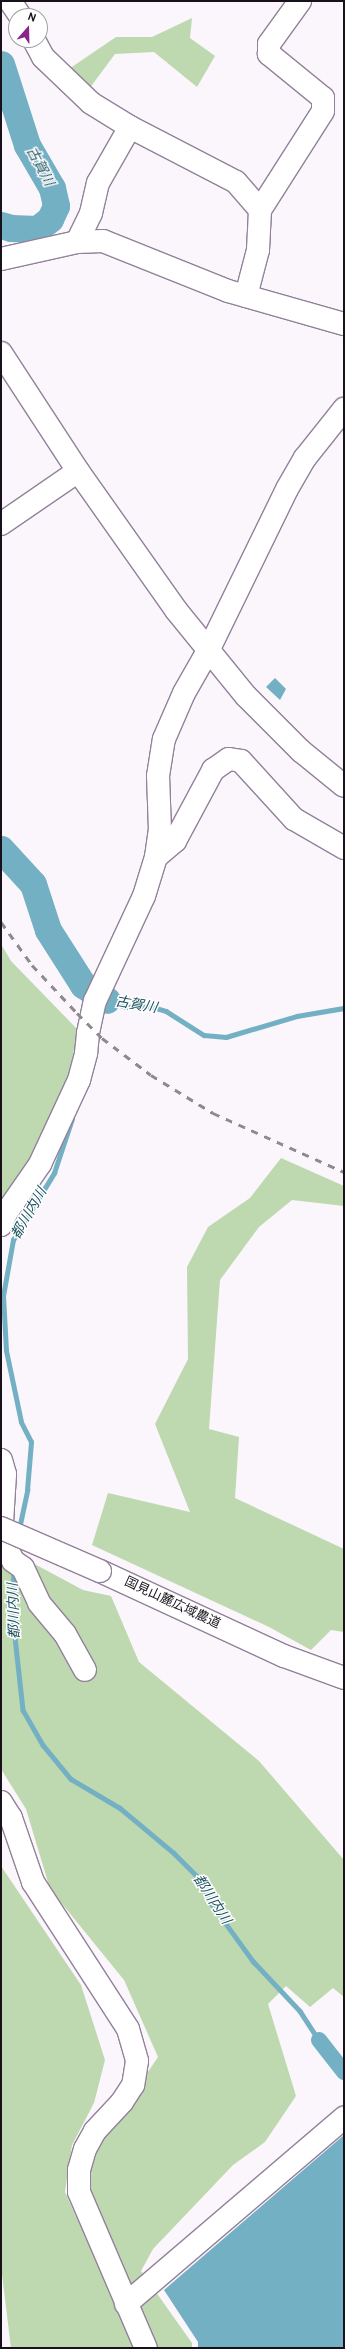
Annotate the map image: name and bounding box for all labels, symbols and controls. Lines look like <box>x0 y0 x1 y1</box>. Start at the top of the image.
north arrow <box>8 8 48 48</box>
text: N <box>26 10 38 26</box>
water label: 古賀川 <box>22 145 56 189</box>
water label: 古賀川 <box>114 994 158 1018</box>
water label: 都川内川 <box>9 1186 51 1242</box>
street label: 国見山麓広域農道 <box>122 1575 222 1633</box>
water label: 都川内川 <box>6 1583 24 1639</box>
water label: 都川内川 <box>189 1872 233 1928</box>

